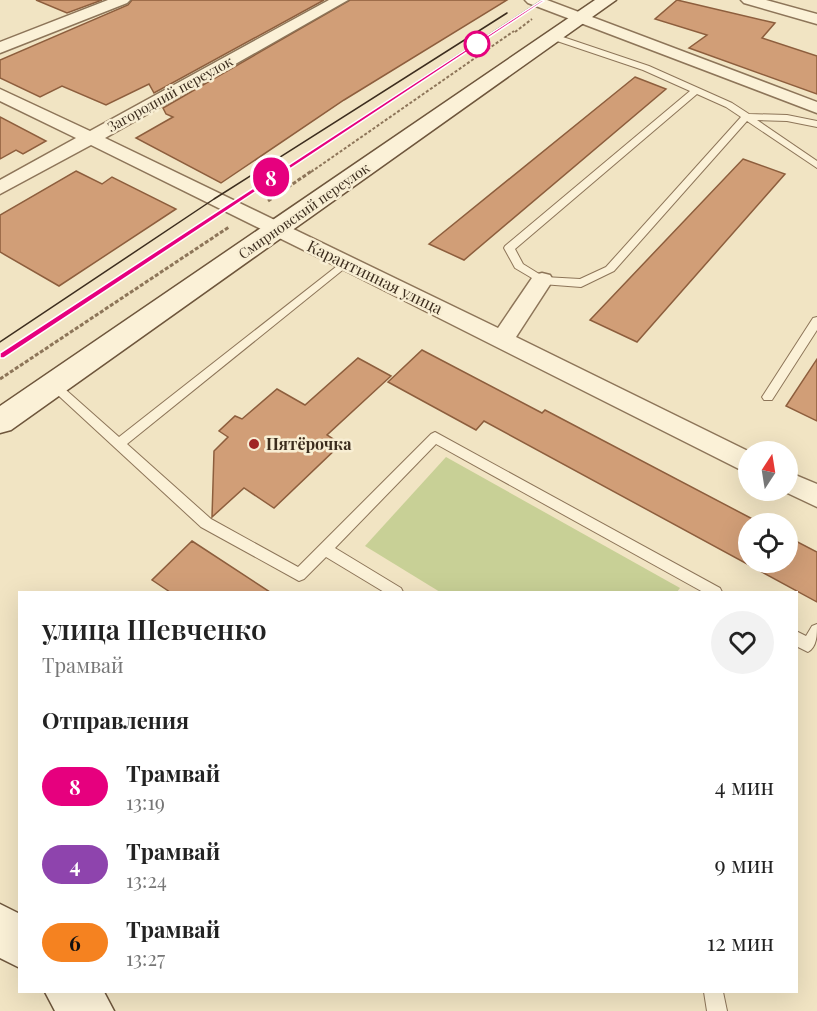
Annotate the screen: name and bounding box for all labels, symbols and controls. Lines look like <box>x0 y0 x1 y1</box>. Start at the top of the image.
unlabelled marker <box>464 31 490 57</box>
street label: Загородний переулок <box>104 51 236 136</box>
street label: Смирновский переулок <box>234 158 373 263</box>
line badge: 8 <box>252 158 290 196</box>
text: 8 <box>265 163 277 191</box>
street label: Карантинная улица <box>304 235 446 318</box>
place label: Пятёрочка <box>266 433 352 454</box>
marker: Пятёрочка <box>247 437 261 451</box>
north arrow <box>738 441 798 501</box>
map controls <box>738 441 798 573</box>
button: locate <box>738 513 798 573</box>
text: улица Шевченко <box>42 610 267 647</box>
button: heart <box>711 611 774 674</box>
text: Трамвай <box>42 651 124 678</box>
text: Отправления <box>42 705 189 735</box>
text: Трамвай <box>126 758 220 788</box>
text: 4 мин <box>715 771 774 801</box>
text: 8 <box>69 772 81 800</box>
text: 13:19 <box>126 788 165 815</box>
text: Трамвай <box>126 836 220 866</box>
text: 9 мин <box>714 849 774 879</box>
text: 4 <box>69 850 81 878</box>
text: 13:24 <box>126 866 167 893</box>
text: Трамвай <box>126 914 220 944</box>
text: 12 мин <box>707 927 774 957</box>
text: 6 <box>69 928 81 956</box>
text: 13:27 <box>126 944 165 971</box>

